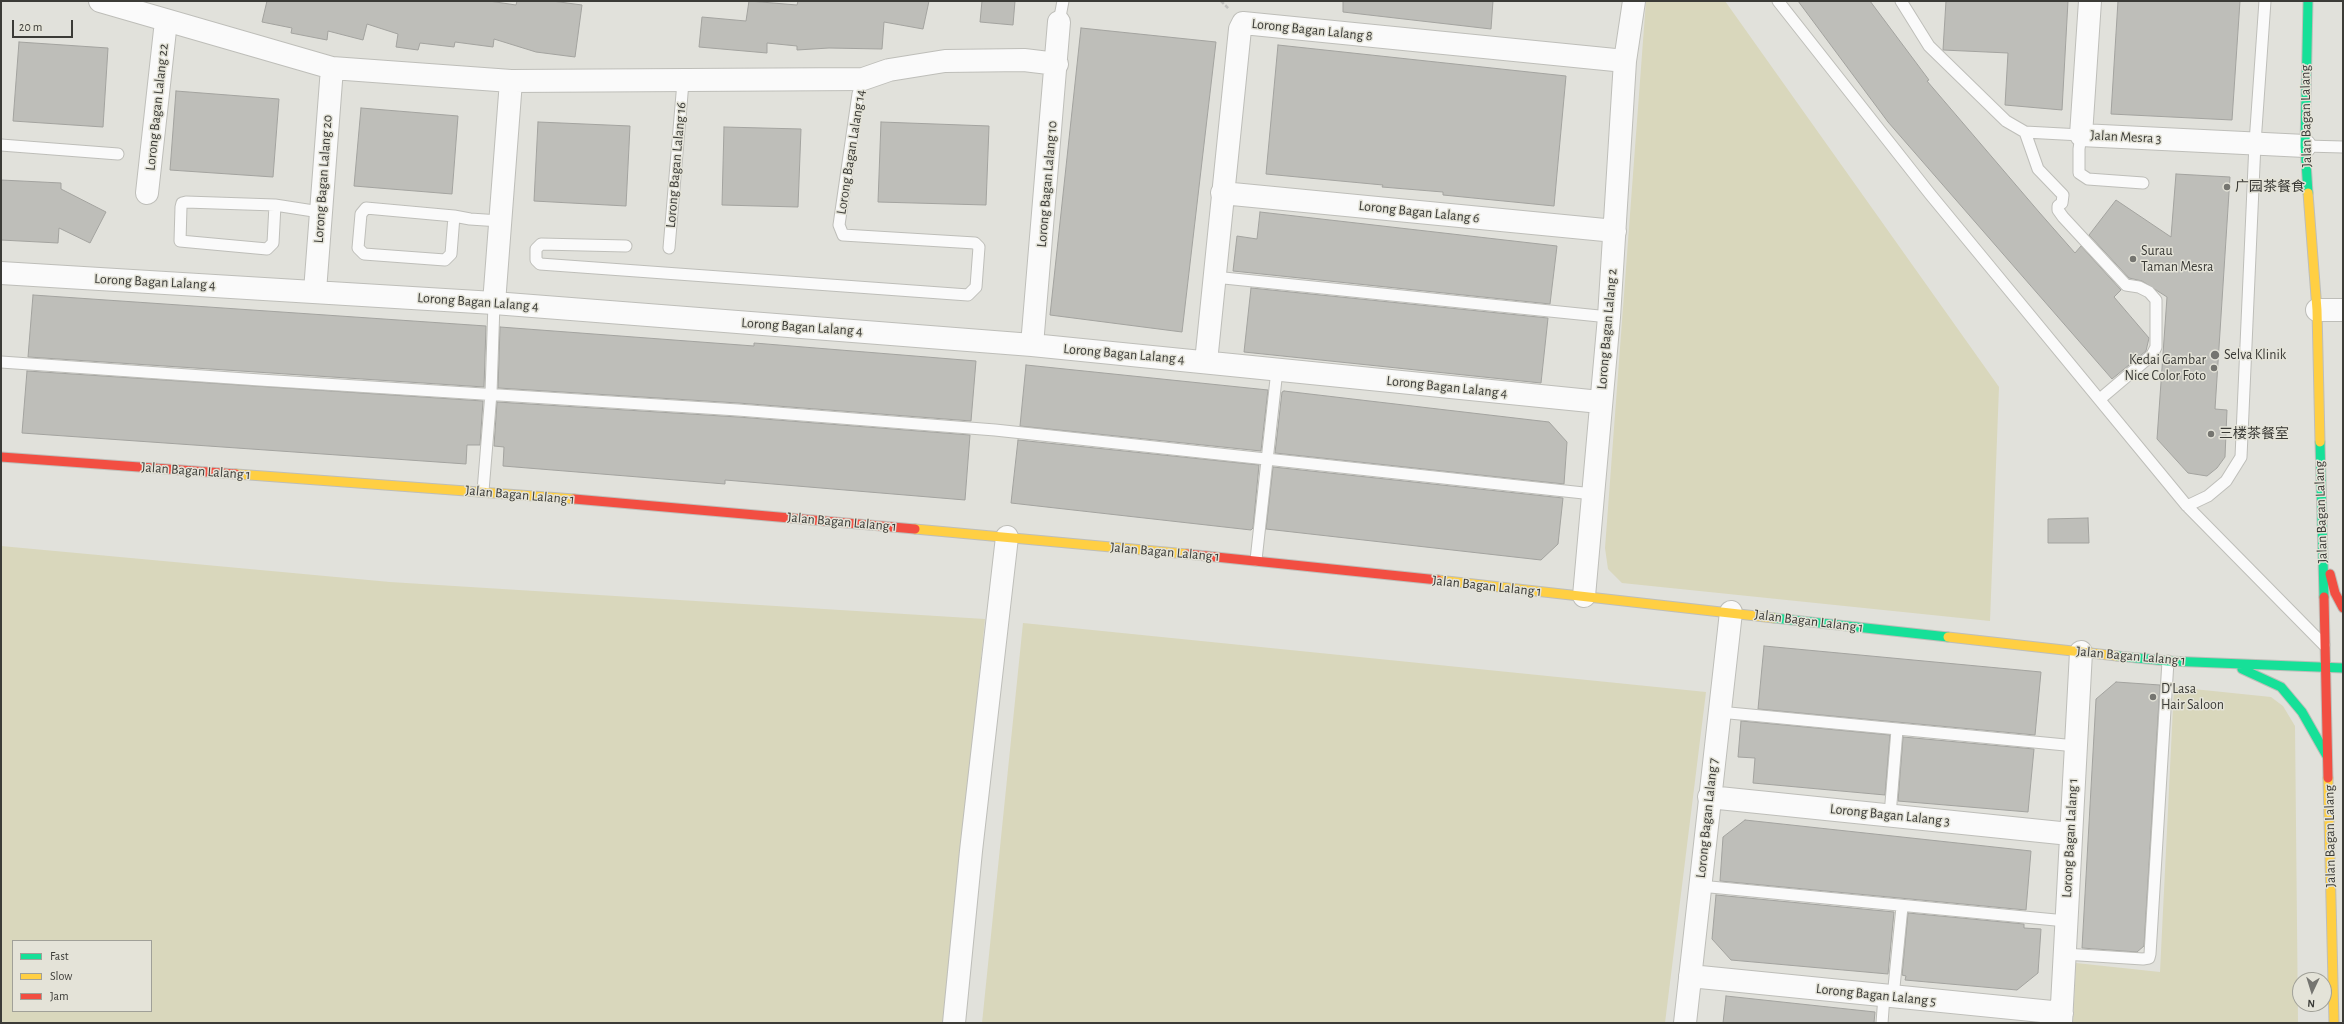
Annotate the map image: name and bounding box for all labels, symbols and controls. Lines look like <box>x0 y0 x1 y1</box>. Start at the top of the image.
scale bar <box>14 12 75 38</box>
street label: Lorong Bagan Lalang 8 <box>1251 15 1373 45</box>
text: 20 m <box>19 21 42 33</box>
street label: Lorong Bagan Lalang 22 <box>142 43 172 171</box>
street label: Jalan Bagan Lalang <box>2297 65 2315 167</box>
street label: Lorong Bagan Lalang 14 <box>833 88 869 216</box>
street label: Lorong Bagan Lalang 16 <box>662 101 690 229</box>
street label: Lorong Bagan Lalang 20 <box>310 114 336 244</box>
street label: Lorong Bagan Lalang 10 <box>1033 120 1061 248</box>
street label: Jalan Mesra 3 <box>2090 127 2162 147</box>
place label: 广园茶餐食 <box>2235 179 2305 195</box>
marker: 广园茶餐食 <box>2222 182 2232 192</box>
street label: Lorong Bagan Lalang 6 <box>1358 197 1480 227</box>
place label: Surau Taman Mesra <box>2141 243 2214 276</box>
marker: Surau Taman Mesra <box>2128 254 2138 264</box>
street label: Lorong Bagan Lalang 2 <box>1593 268 1621 390</box>
street label: Lorong Bagan Lalang 4 <box>94 270 216 294</box>
street label: Lorong Bagan Lalang 4 <box>417 289 539 315</box>
street label: Lorong Bagan Lalang 4 <box>741 314 863 340</box>
street label: Lorong Bagan Lalang 4 <box>1063 340 1185 368</box>
place label: Selva Klinik <box>2224 347 2286 363</box>
marker: Selva Klinik <box>2209 349 2221 361</box>
place label: Kedai Gambar Nice Color Foto <box>2124 352 2206 384</box>
marker: Kedai Gambar Nice Color Foto <box>2209 363 2219 373</box>
street label: Lorong Bagan Lalang 4 <box>1386 372 1508 402</box>
place label: 三楼茶餐室 <box>2219 426 2289 442</box>
marker: 三楼茶餐室 <box>2206 429 2216 439</box>
street label: Jalan Bagan Lalang 1 <box>141 459 251 483</box>
street label: Jalan Bagan Lalang <box>2311 461 2331 563</box>
street label: Jalan Bagan Lalang 1 <box>465 482 575 508</box>
street label: Jalan Bagan Lalang 1 <box>787 509 897 535</box>
street label: Jalan Bagan Lalang 1 <box>1110 539 1220 565</box>
street label: Jalan Bagan Lalang 1 <box>1432 572 1542 600</box>
street label: Jalan Bagan Lalang 1 <box>1754 606 1864 636</box>
street label: Jalan Bagan Lalang 1 <box>2076 643 2186 669</box>
place label: D'Lasa Hair Saloon <box>2161 681 2224 714</box>
marker: D'Lasa Hair Saloon <box>2148 692 2158 702</box>
street label: Lorong Bagan Lalang 7 <box>1692 757 1722 879</box>
street label: Lorong Bagan Lalang 1 <box>2058 778 2082 898</box>
street label: Jalan Bagan Lalang <box>2321 785 2339 887</box>
street label: Lorong Bagan Lalang 3 <box>1829 800 1951 830</box>
legend <box>12 940 152 1012</box>
text: Fast <box>50 950 69 962</box>
text: Slow <box>50 970 72 982</box>
north arrow <box>2292 972 2332 1012</box>
street label: Lorong Bagan Lalang 5 <box>1815 980 1937 1010</box>
text: Jam <box>50 990 69 1002</box>
text: N <box>2307 998 2315 1009</box>

